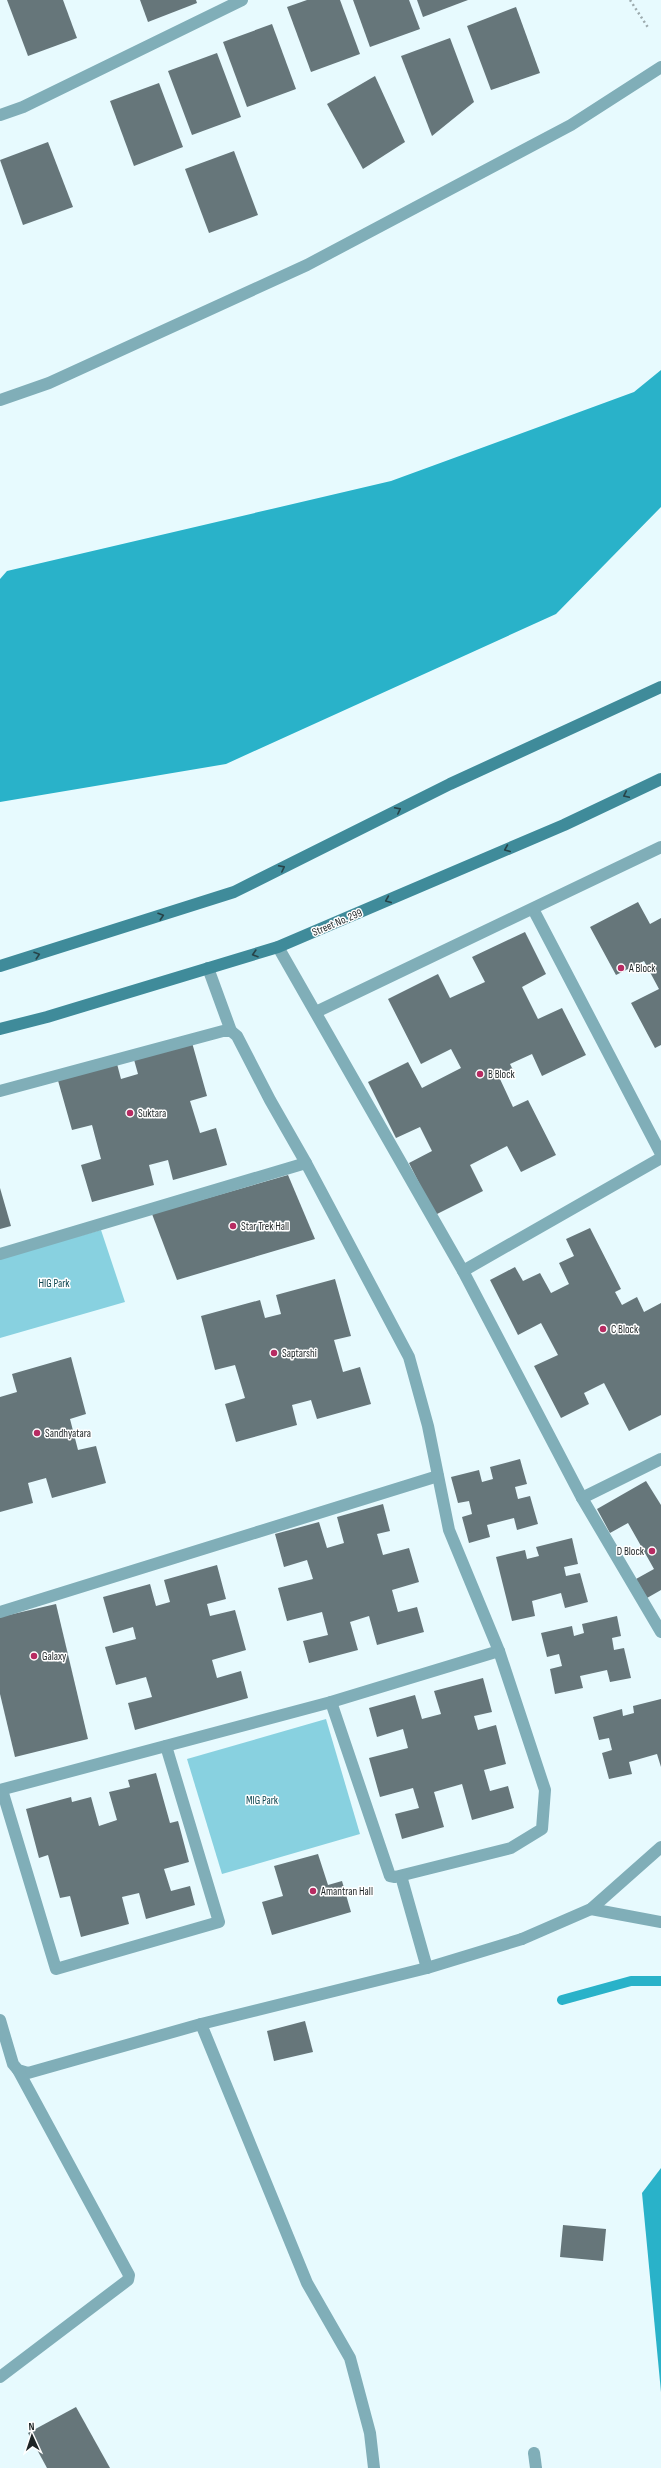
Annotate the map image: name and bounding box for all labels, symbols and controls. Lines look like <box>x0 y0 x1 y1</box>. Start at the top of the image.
one-way arrow <box>622 790 630 798</box>
one-way arrow <box>394 807 401 815</box>
one-way arrow <box>504 844 512 852</box>
one-way arrow <box>278 865 285 873</box>
one-way arrow <box>384 895 392 903</box>
street label: Street No. 299 <box>310 906 364 939</box>
one-way arrow <box>158 912 165 921</box>
one-way arrow <box>251 949 258 958</box>
one-way arrow <box>34 951 41 960</box>
place label: A Block <box>628 962 656 975</box>
marker: A Block <box>616 963 626 973</box>
place label: B Block <box>488 1068 516 1081</box>
marker: B Block <box>475 1069 485 1079</box>
place label: Suktara <box>138 1107 166 1120</box>
marker: Suktara <box>125 1108 135 1118</box>
place label: Star Trek Hall <box>241 1220 289 1233</box>
marker: Star Trek Hall <box>228 1221 238 1231</box>
park label: HIG Park <box>38 1277 70 1290</box>
place label: C Block <box>611 1323 639 1336</box>
marker: C Block <box>598 1324 608 1334</box>
place label: Saptarshi <box>282 1347 317 1360</box>
marker: Saptarshi <box>269 1348 279 1358</box>
place label: Sandhyatara <box>45 1427 91 1440</box>
marker: Sandhyatara <box>32 1428 42 1438</box>
place label: D Block <box>617 1545 645 1558</box>
marker: D Block <box>647 1546 657 1556</box>
place label: Galaxy <box>42 1650 67 1663</box>
marker: Galaxy <box>29 1651 39 1661</box>
park label: MIG Park <box>246 1794 279 1807</box>
place label: Amantran Hall <box>320 1885 373 1898</box>
marker: Amantran Hall <box>308 1886 318 1896</box>
north arrow <box>12 2416 52 2456</box>
text: N <box>28 2420 35 2433</box>

